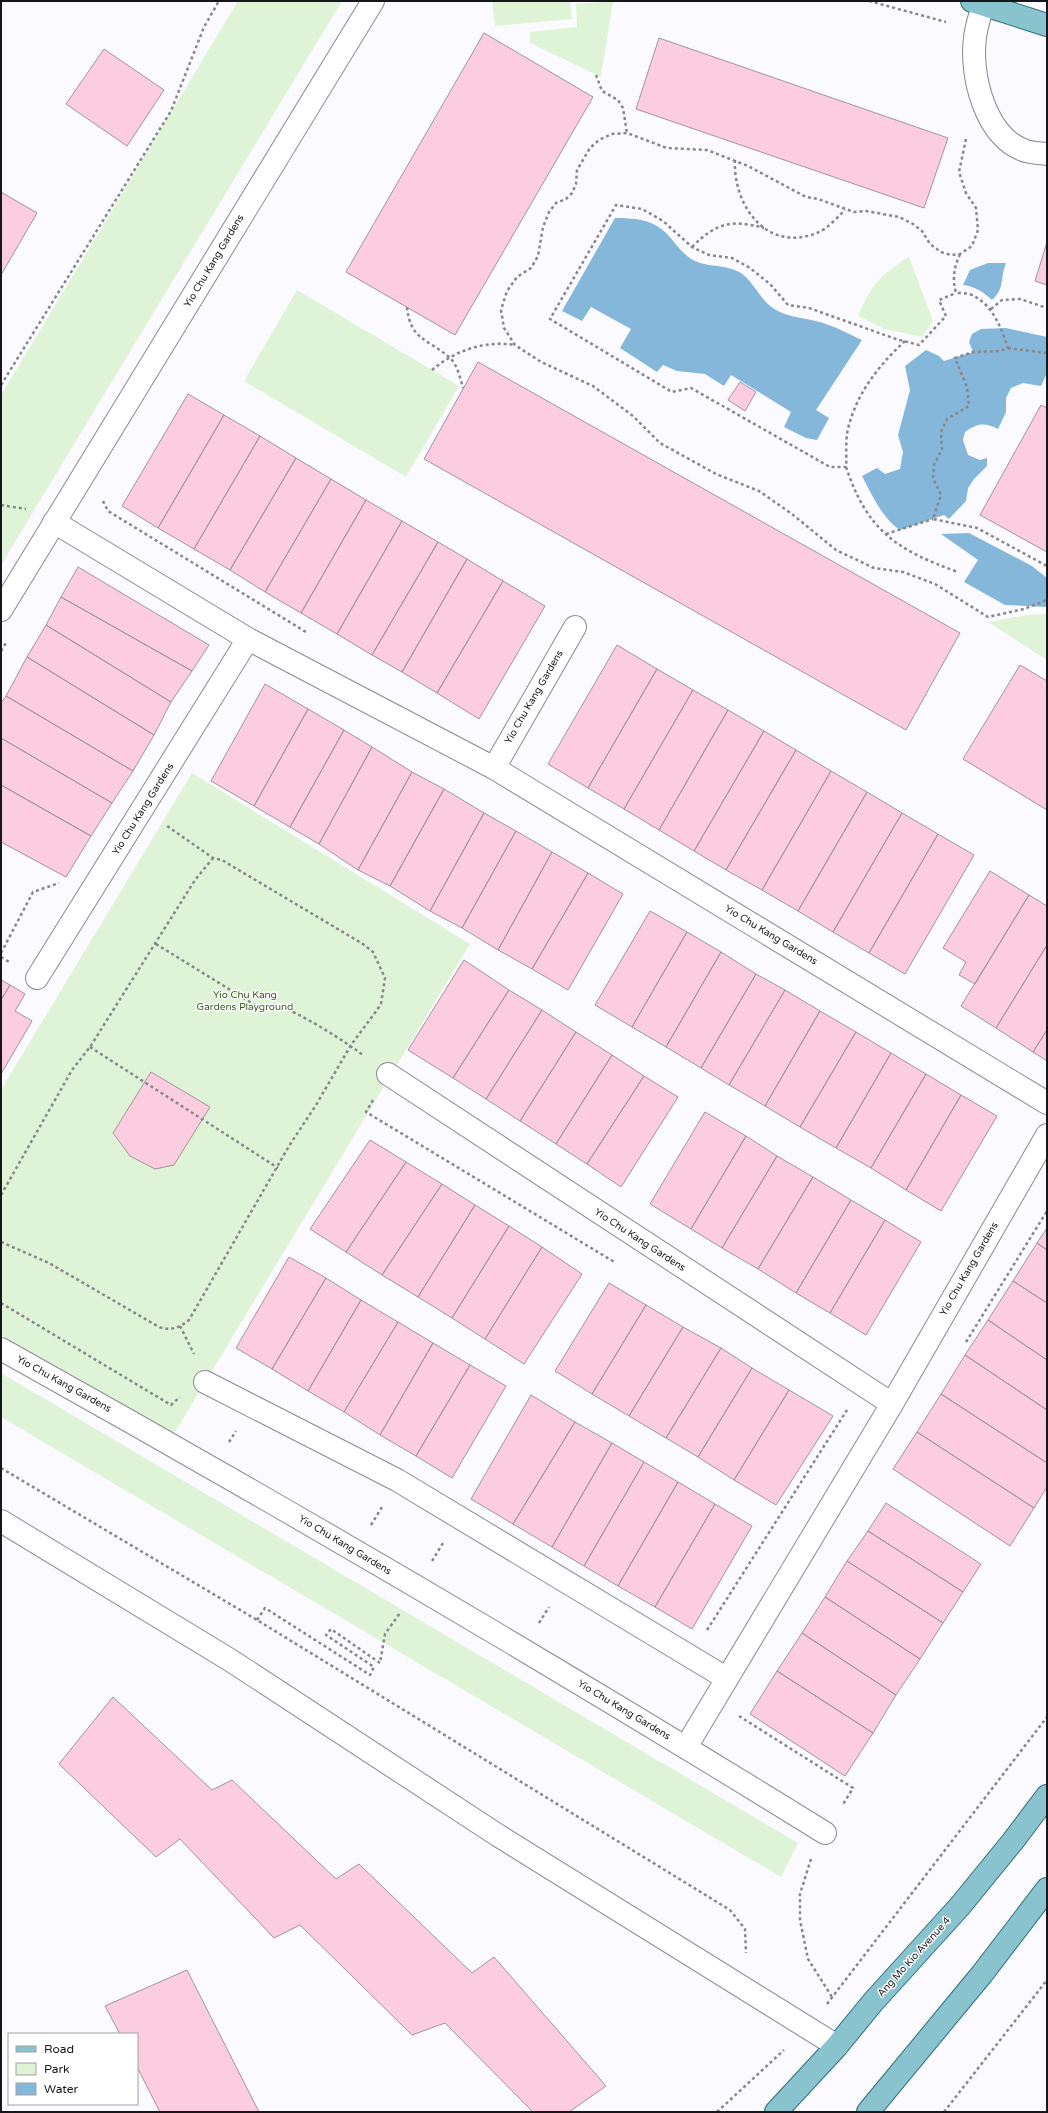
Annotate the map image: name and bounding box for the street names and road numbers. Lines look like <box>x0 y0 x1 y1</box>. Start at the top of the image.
street label: Yio Chu Kang Gardens <box>182 212 247 310</box>
street label: Yio Chu Kang Gardens <box>502 648 566 746</box>
street label: Yio Chu Kang Gardens <box>110 761 176 857</box>
street label: Yio Chu Kang Gardens <box>722 903 820 968</box>
street label: Yio Chu Kang Gardens <box>592 1206 688 1274</box>
street label: Yio Chu Kang Gardens <box>937 1220 1001 1318</box>
street label: Yio Chu Kang Gardens <box>15 1353 114 1415</box>
street label: Yio Chu Kang Gardens <box>296 1513 394 1578</box>
street label: Yio Chu Kang Gardens <box>575 1678 673 1743</box>
street label: Ang Mo Kio Avenue 4 <box>875 1915 953 1999</box>

